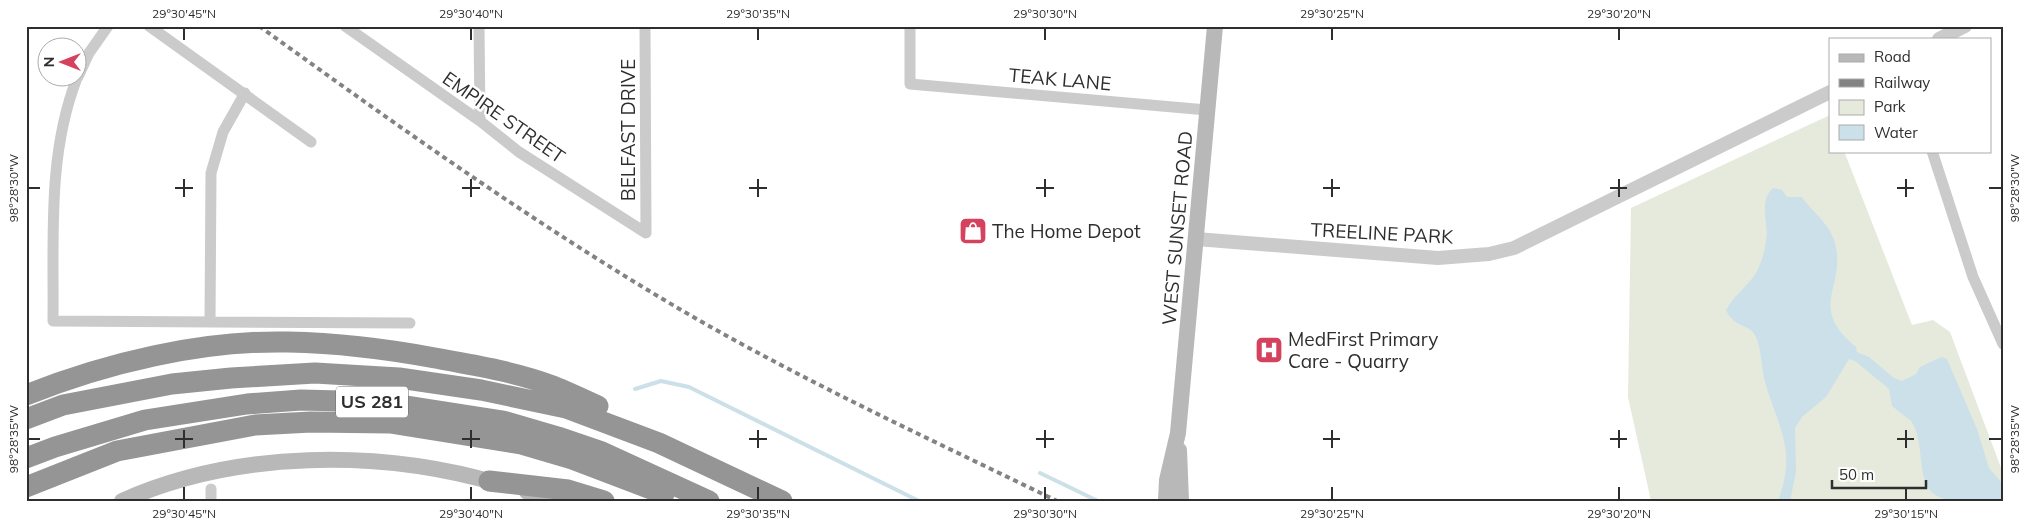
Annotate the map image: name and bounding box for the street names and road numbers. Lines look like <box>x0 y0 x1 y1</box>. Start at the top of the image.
street label: BELFAST DRIVE <box>616 59 640 201</box>
street label: TEAK LANE <box>1008 63 1112 95</box>
street label: EMPIRE STREET <box>438 66 570 168</box>
street label: WEST SUNSET ROAD <box>1157 130 1197 326</box>
street label: TREELINE PARK <box>1310 217 1455 249</box>
road number: US 281 <box>336 387 408 418</box>

